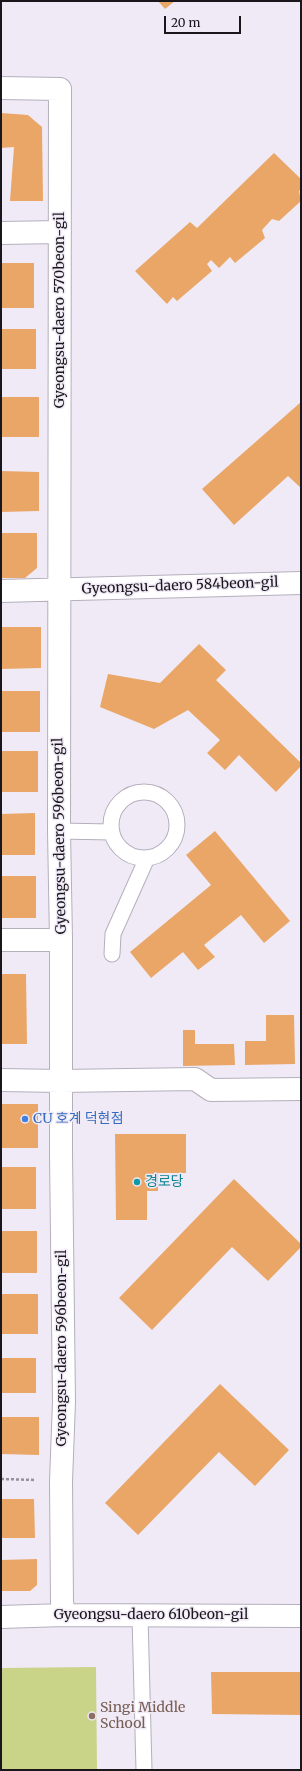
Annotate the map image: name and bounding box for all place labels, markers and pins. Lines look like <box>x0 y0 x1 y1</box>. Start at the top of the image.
place label: CU 호계 덕현점 <box>33 1111 124 1127</box>
marker: CU 호계 덕현점 <box>20 1114 30 1124</box>
place label: 경로당 <box>145 1174 184 1190</box>
marker: 경로당 <box>132 1177 142 1187</box>
place label: Singi Middle School <box>100 1700 185 1732</box>
marker: Singi Middle School <box>87 1711 97 1721</box>

